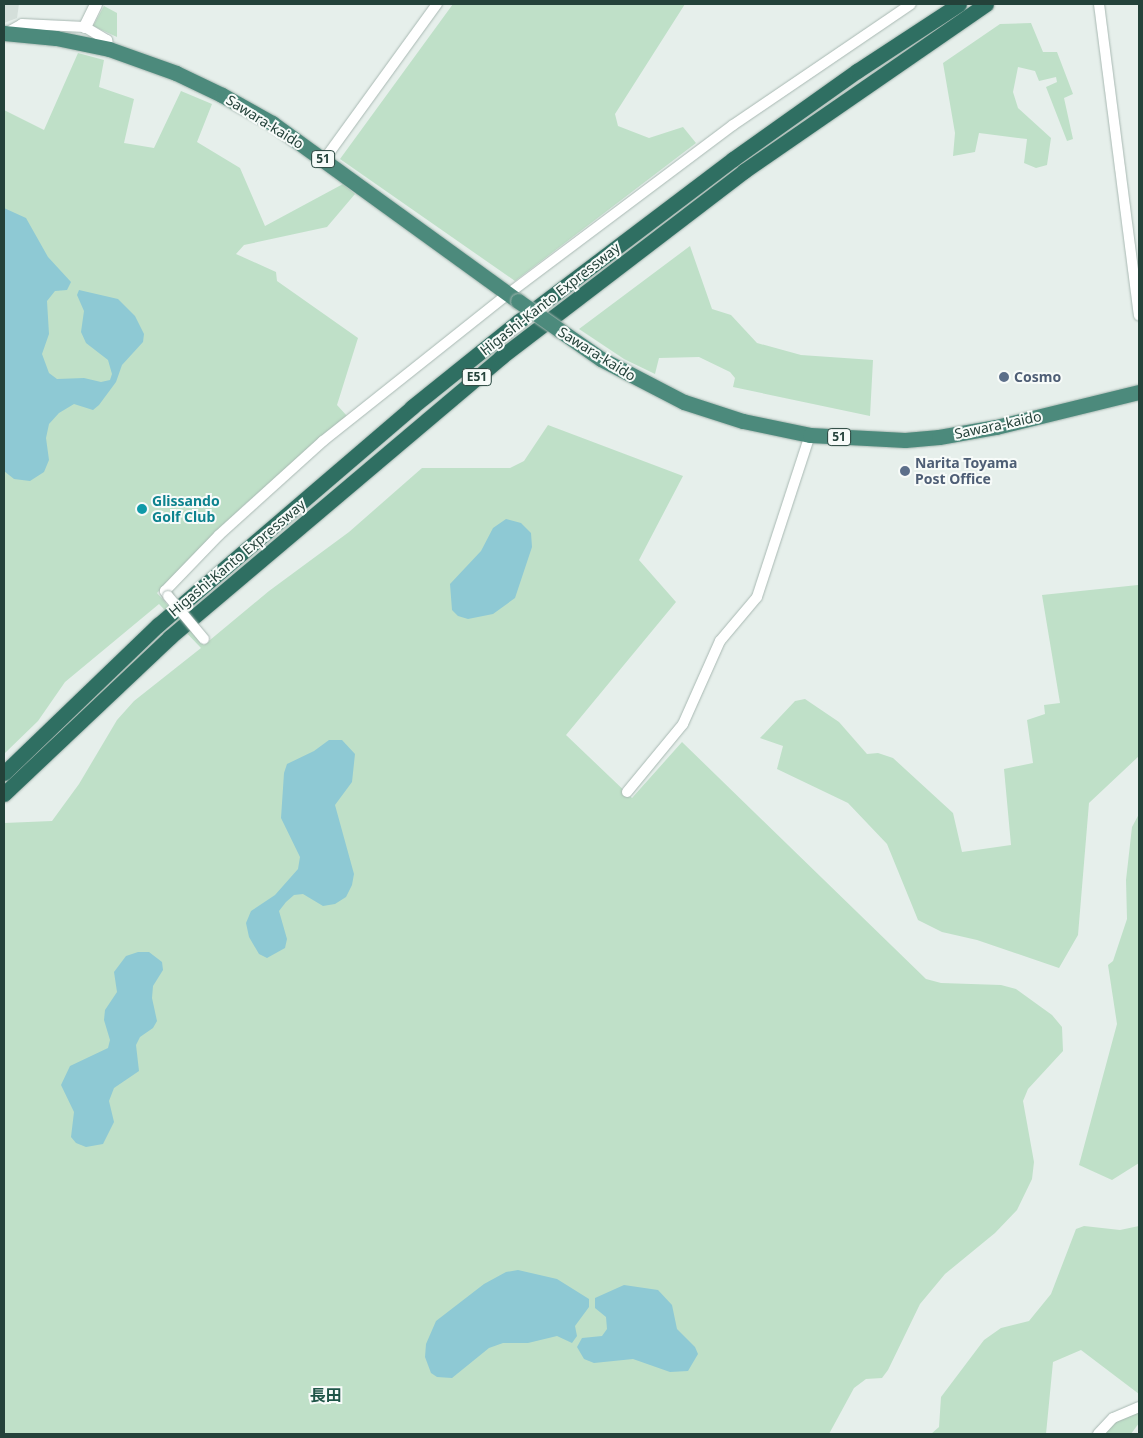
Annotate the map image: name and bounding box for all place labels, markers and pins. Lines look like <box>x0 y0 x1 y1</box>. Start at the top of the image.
place label: Cosmo <box>1014 369 1061 385</box>
marker: Cosmo <box>998 371 1010 383</box>
place label: Narita Toyama Post Office <box>915 455 1017 488</box>
marker: Narita Toyama Post Office <box>899 465 911 477</box>
place label: Glissando Golf Club <box>152 493 220 526</box>
marker: Glissando Golf Club <box>136 503 148 515</box>

